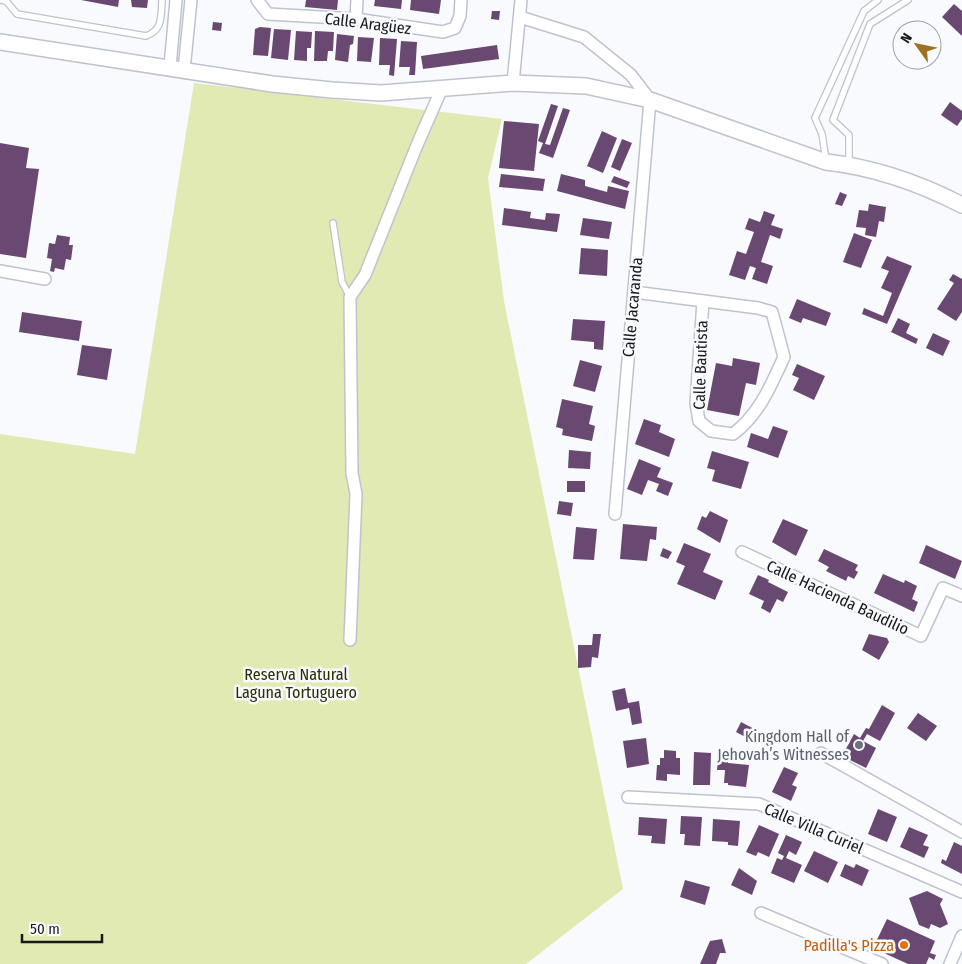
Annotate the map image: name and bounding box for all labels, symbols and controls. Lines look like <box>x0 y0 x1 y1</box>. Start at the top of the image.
street label: Calle Aragüez <box>324 9 412 38</box>
north arrow <box>892 20 942 70</box>
text: N <box>897 30 916 46</box>
street label: Calle Jacaranda <box>619 256 646 358</box>
street label: Calle Bautista <box>689 320 712 410</box>
street label: Calle Hacienda Baudilio <box>764 556 912 639</box>
park label: Reserva Natural Laguna Tortuguero <box>235 665 357 702</box>
place label: Kingdom Hall of Jehovah’s Witnesses <box>717 727 850 764</box>
marker: Kingdom Hall of Jehovah’s Witnesses <box>853 739 865 751</box>
street label: Calle Villa Curiel <box>761 799 866 858</box>
scale bar <box>22 912 102 944</box>
text: 50 m <box>30 920 60 938</box>
place label: Padilla's Pizza <box>804 936 894 955</box>
marker: Padilla's Pizza <box>898 939 910 951</box>

